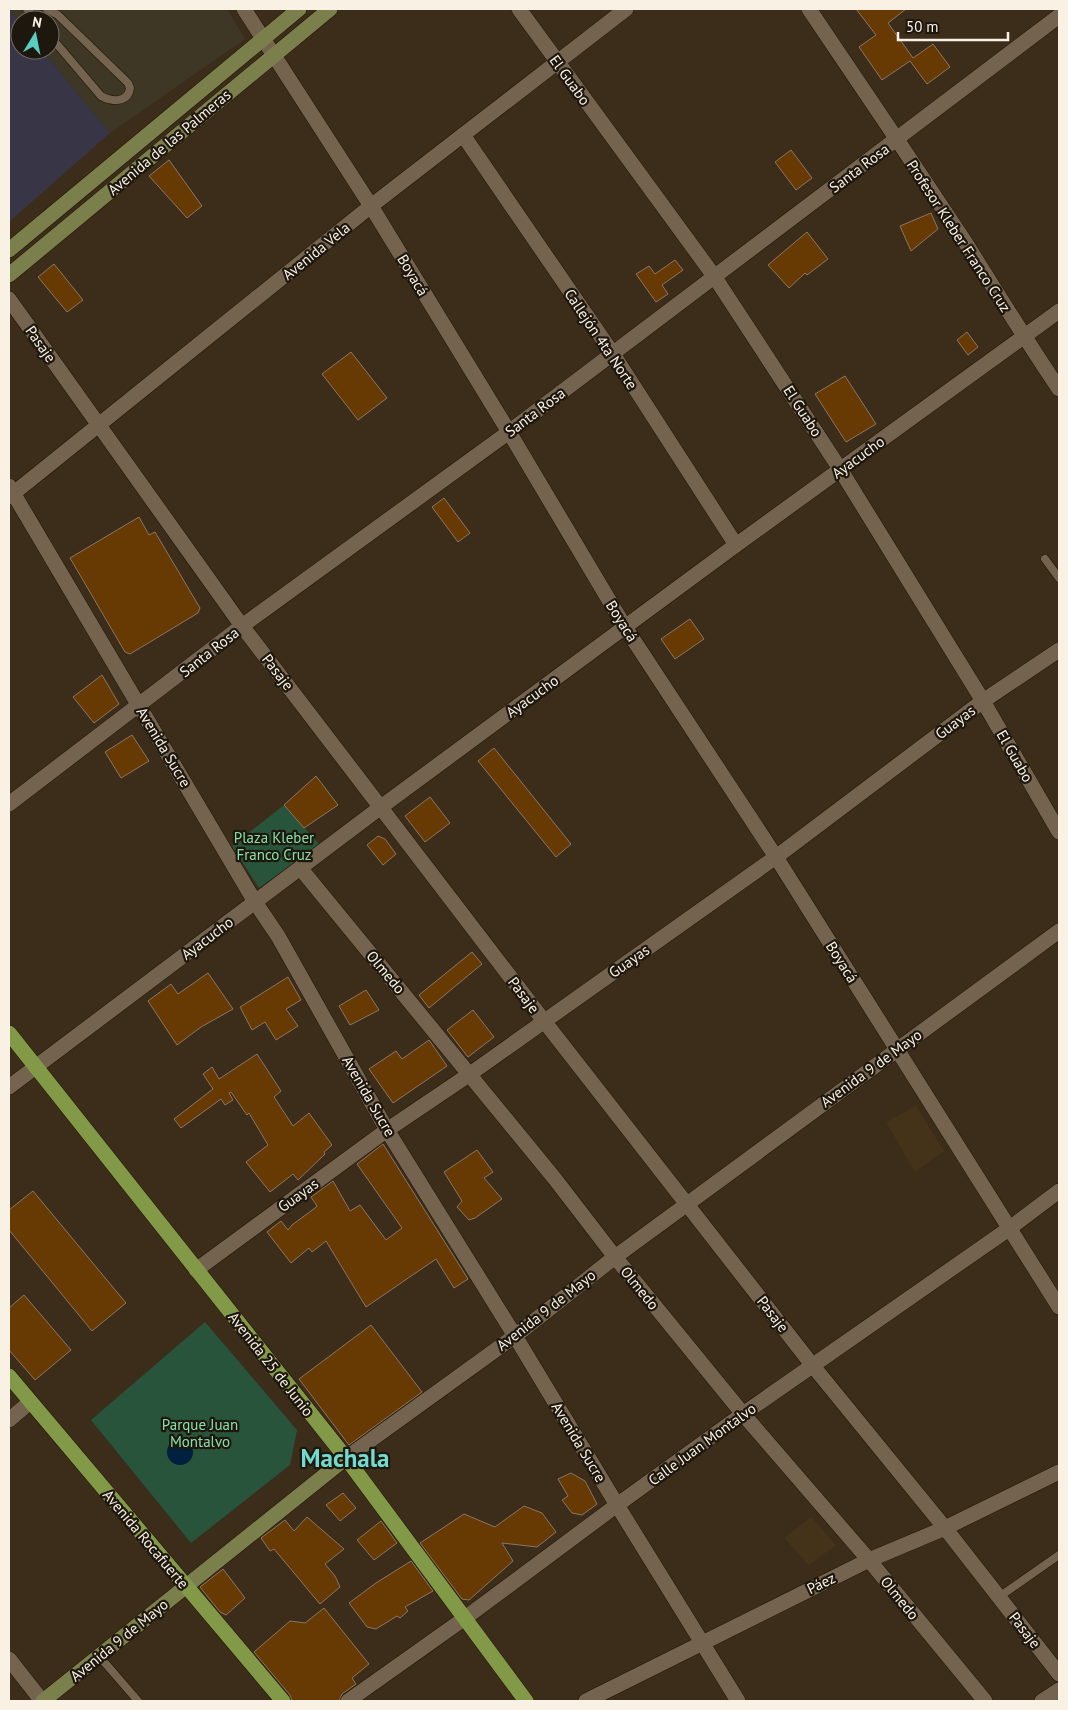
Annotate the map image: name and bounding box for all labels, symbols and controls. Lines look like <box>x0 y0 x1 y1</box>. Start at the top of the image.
north arrow <box>10 10 60 60</box>
scale bar <box>898 10 1008 42</box>
text: N <box>31 13 43 32</box>
text: 50 m <box>906 17 939 36</box>
street label: El Guabo <box>545 51 595 109</box>
street label: Avenida de las Palmeras <box>104 85 234 199</box>
street label: Santa Rosa <box>825 139 893 197</box>
street label: Profesor Kleber Franco Cruz <box>903 156 1015 316</box>
street label: Avenida Vela <box>278 218 354 284</box>
street label: Boyacá <box>393 251 433 299</box>
street label: Callejón 4ta Norte <box>560 285 642 393</box>
street label: Pasaje <box>22 322 60 366</box>
street label: El Guabo <box>779 382 827 440</box>
street label: Santa Rosa <box>501 383 569 441</box>
street label: Ayacucho <box>828 432 888 482</box>
street label: Boyacá <box>602 597 642 645</box>
street label: Santa Rosa <box>176 623 242 681</box>
street label: Pasaje <box>258 650 298 694</box>
street label: Ayacucho <box>502 671 562 721</box>
street label: Guayas <box>931 701 979 743</box>
street label: Avenida Sucre <box>133 703 195 791</box>
street label: El Guabo <box>992 726 1038 786</box>
park label: Plaza Kleber Franco Cruz <box>234 828 314 864</box>
street label: Ayacucho <box>177 912 237 964</box>
street label: Boyacá <box>822 938 862 986</box>
street label: Guayas <box>605 940 653 982</box>
street label: Olmedo <box>362 947 410 997</box>
street label: Pasaje <box>504 973 544 1017</box>
street label: Avenida 9 de Mayo <box>817 1025 925 1111</box>
street label: Avenida Sucre <box>338 1052 400 1140</box>
street label: Guayas <box>274 1174 322 1216</box>
street label: Olmedo <box>617 1262 663 1314</box>
street label: Avenida 9 de Mayo <box>493 1265 599 1355</box>
street label: Pasaje <box>753 1292 793 1336</box>
street label: Avenida 25 de Junio <box>224 1308 318 1420</box>
street label: Avenida Sucre <box>548 1398 610 1486</box>
street label: Calle Juan Montalvo <box>644 1399 760 1489</box>
park label: Parque Juan Montalvo <box>162 1415 238 1451</box>
district label: Machala <box>300 1442 390 1474</box>
street label: Avenida Rocafuerte <box>99 1486 193 1592</box>
street label: Páez <box>804 1568 838 1598</box>
street label: Olmedo <box>877 1572 923 1624</box>
street label: Avenida 9 de Mayo <box>66 1595 172 1685</box>
street label: Pasaje <box>1005 1608 1045 1652</box>

